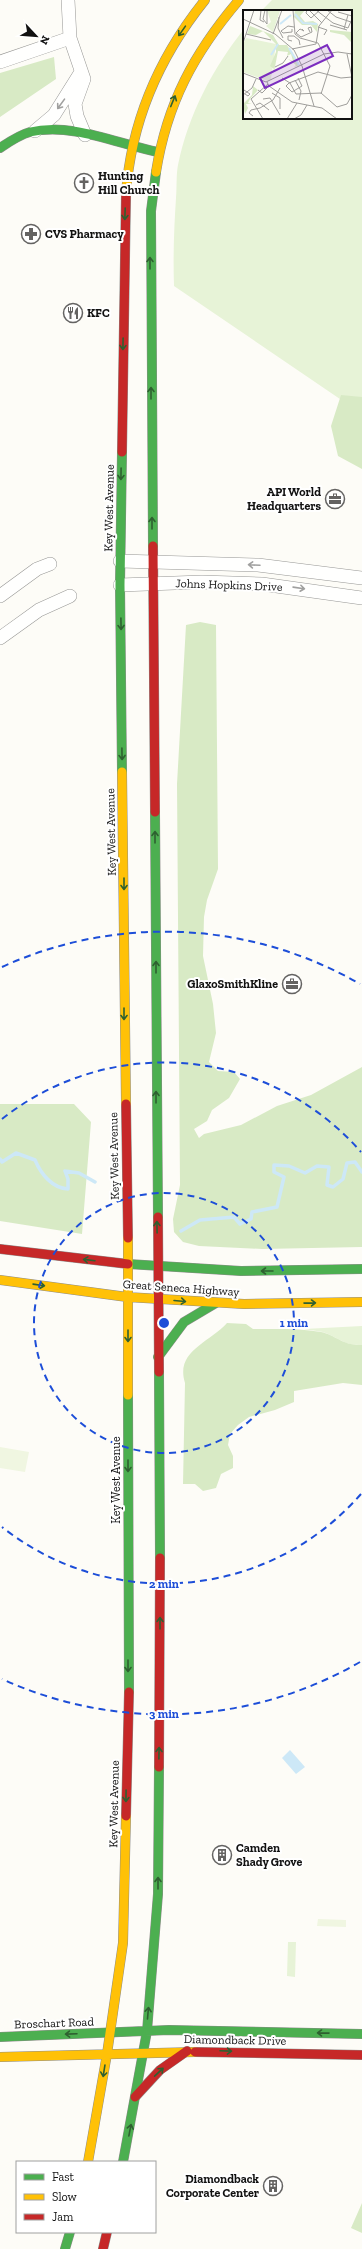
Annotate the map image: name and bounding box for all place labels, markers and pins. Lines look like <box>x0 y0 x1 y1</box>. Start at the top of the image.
place label: Hunting Hill Church <box>98 169 159 197</box>
church icon: Hunting Hill Church <box>73 172 95 194</box>
pharmacy icon: CVS Pharmacy <box>20 223 42 245</box>
place label: CVS Pharmacy <box>45 227 124 241</box>
restaurant icon: KFC <box>62 302 84 324</box>
place label: KFC <box>87 306 110 320</box>
place label: API World Headquarters <box>247 485 321 513</box>
office icon: API World Headquarters <box>324 488 346 510</box>
office icon: GlaxoSmithKline <box>281 973 303 995</box>
place label: GlaxoSmithKline <box>187 977 278 991</box>
centre of rings <box>157 1316 171 1330</box>
place label: Camden Shady Grove <box>236 1841 302 1869</box>
building icon: Camden Shady Grove <box>211 1844 233 1866</box>
place label: Diamondback Corporate Center <box>166 2172 260 2200</box>
building icon: Diamondback Corporate Center <box>262 2175 284 2197</box>

